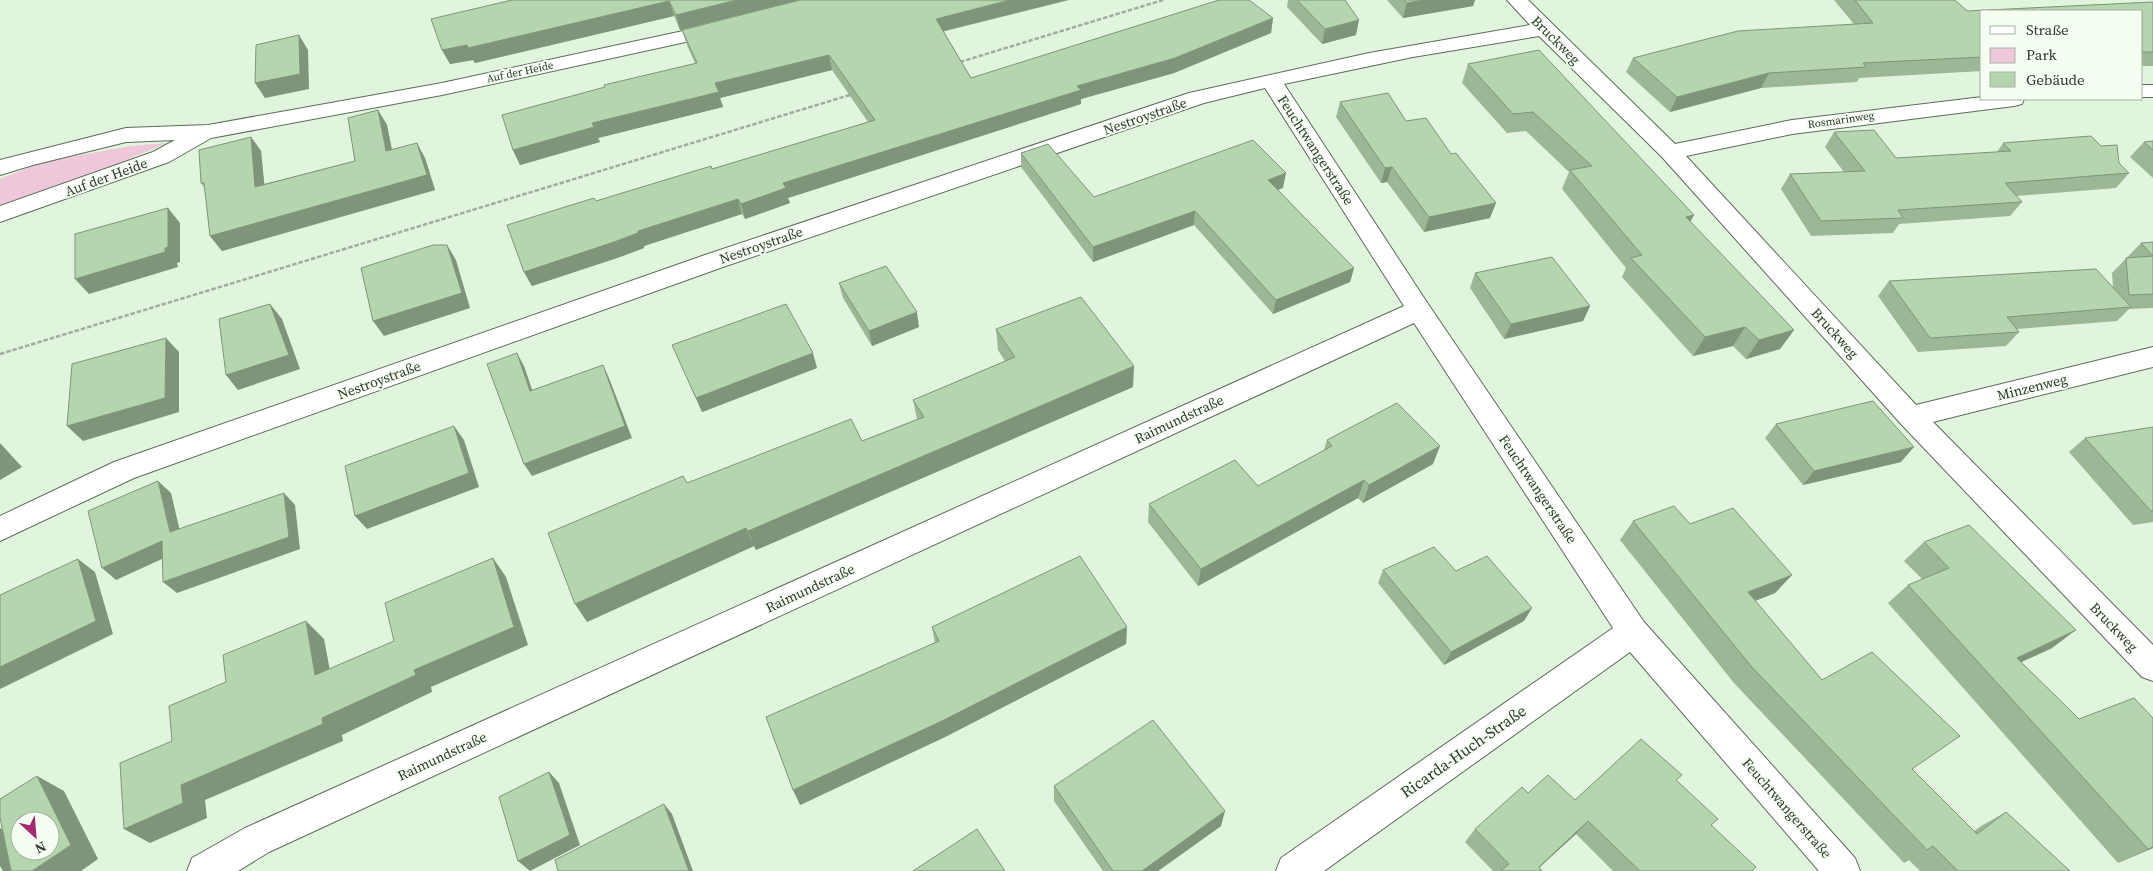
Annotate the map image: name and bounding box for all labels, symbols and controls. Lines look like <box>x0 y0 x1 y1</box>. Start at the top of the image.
legend <box>1980 10 2143 100</box>
street label: Bruckweg <box>1527 11 1585 69</box>
text: Straße <box>2026 19 2069 40</box>
text: Park <box>2026 44 2058 65</box>
street label: Auf der Heide <box>485 57 555 86</box>
text: Gebäude <box>2026 69 2085 90</box>
street label: Feuchtwangerstraße <box>1273 91 1359 209</box>
street label: Nestroystraße <box>1101 92 1189 140</box>
street label: Rosmarinweg <box>1807 108 1876 132</box>
street label: Auf der Heide <box>62 153 150 201</box>
street label: Nestroystraße <box>717 221 805 269</box>
street label: Bruckweg <box>1807 303 1863 363</box>
street label: Nestroystraße <box>335 356 423 404</box>
street label: Minzenweg <box>1995 369 2069 405</box>
street label: Raimundstraße <box>1131 390 1227 448</box>
street label: Feuchtwangerstraße <box>1494 431 1582 547</box>
street label: Raimundstraße <box>762 559 858 617</box>
street label: Bruckweg <box>2085 598 2143 656</box>
street label: Ricarda-Huch-Straße <box>1396 699 1530 803</box>
street label: Raimundstraße <box>394 727 490 785</box>
street label: Feuchtwangerstraße <box>1738 753 1836 863</box>
north arrow <box>10 811 60 861</box>
text: N <box>32 836 50 859</box>

